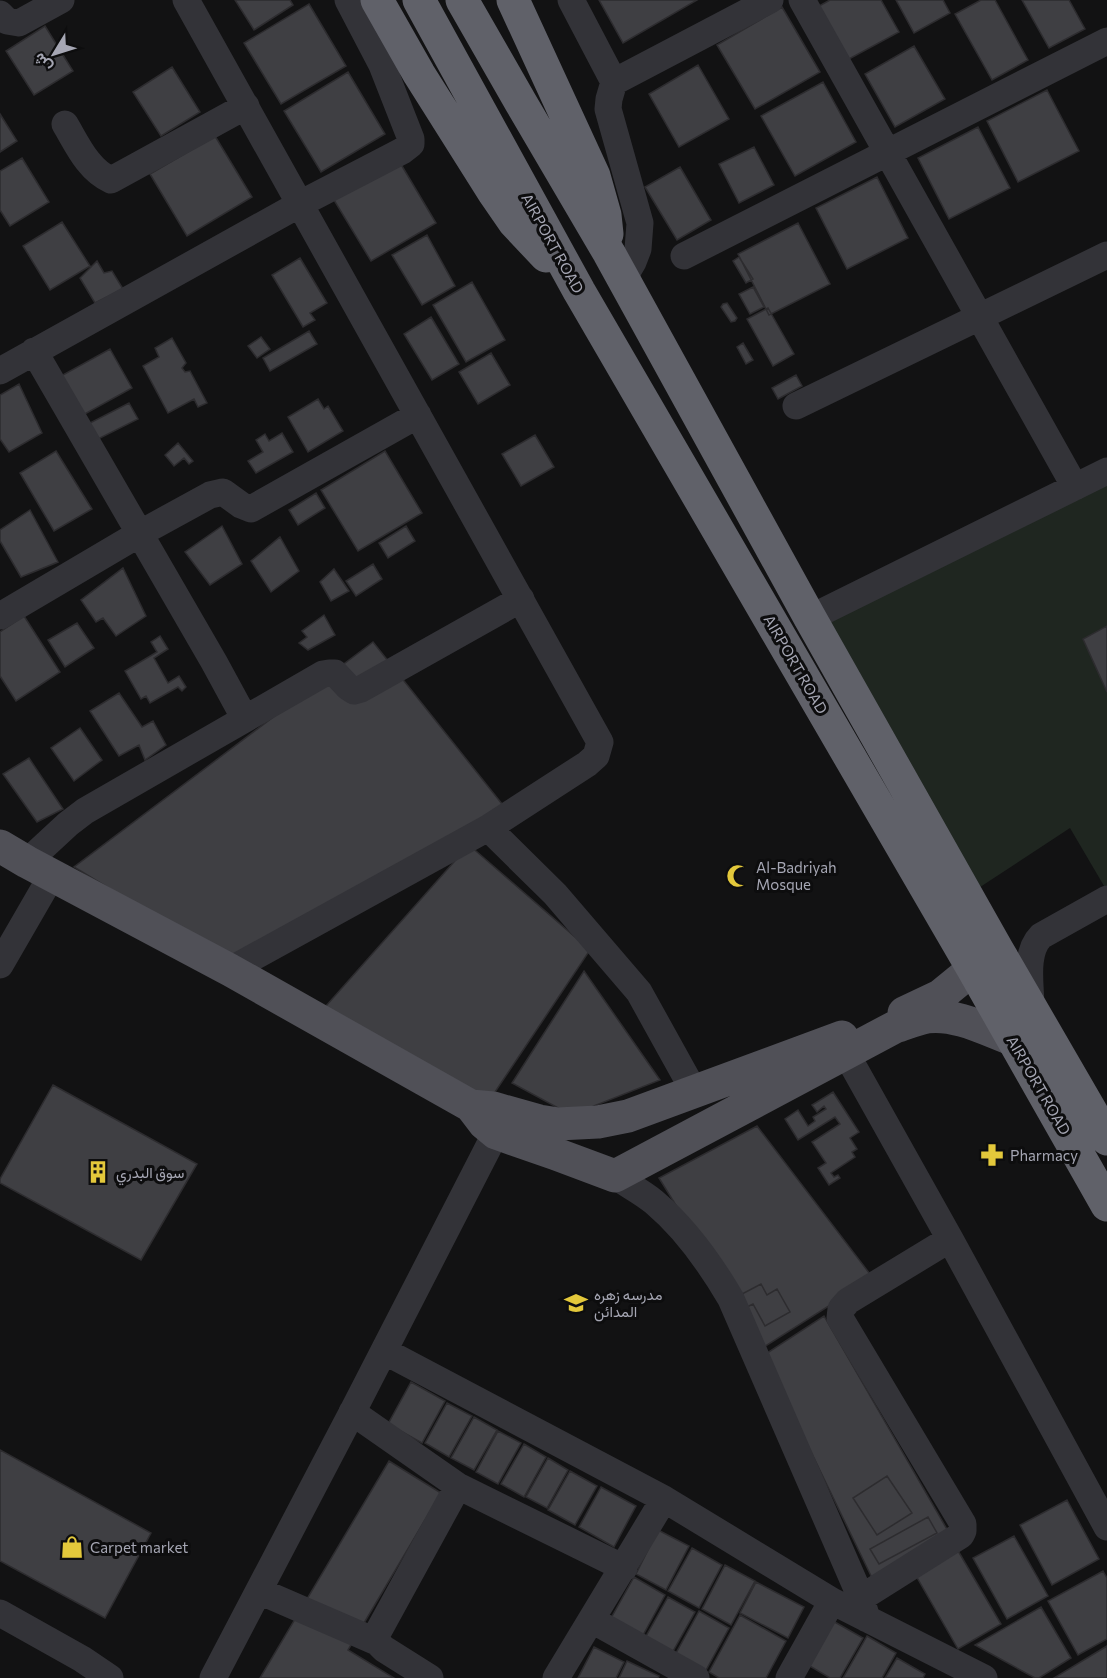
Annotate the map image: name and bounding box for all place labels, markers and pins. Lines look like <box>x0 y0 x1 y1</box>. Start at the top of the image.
place label: Al-Badriyah Mosque <box>756 858 837 893</box>
mosque icon: Al-Badriyah Mosque <box>725 863 751 889</box>
pharmacy icon: Pharmacy <box>979 1142 1005 1168</box>
place label: Pharmacy <box>1010 1146 1078 1164</box>
building icon: سوق البدري <box>85 1159 111 1185</box>
place label: سوق البدري <box>116 1163 185 1186</box>
place label: مدرسه زهره المدائن <box>594 1285 662 1322</box>
school or university icon: مدرسه زهره المدائن <box>563 1290 589 1316</box>
shop icon: Carpet market <box>59 1534 85 1560</box>
place label: Carpet market <box>90 1538 188 1556</box>

